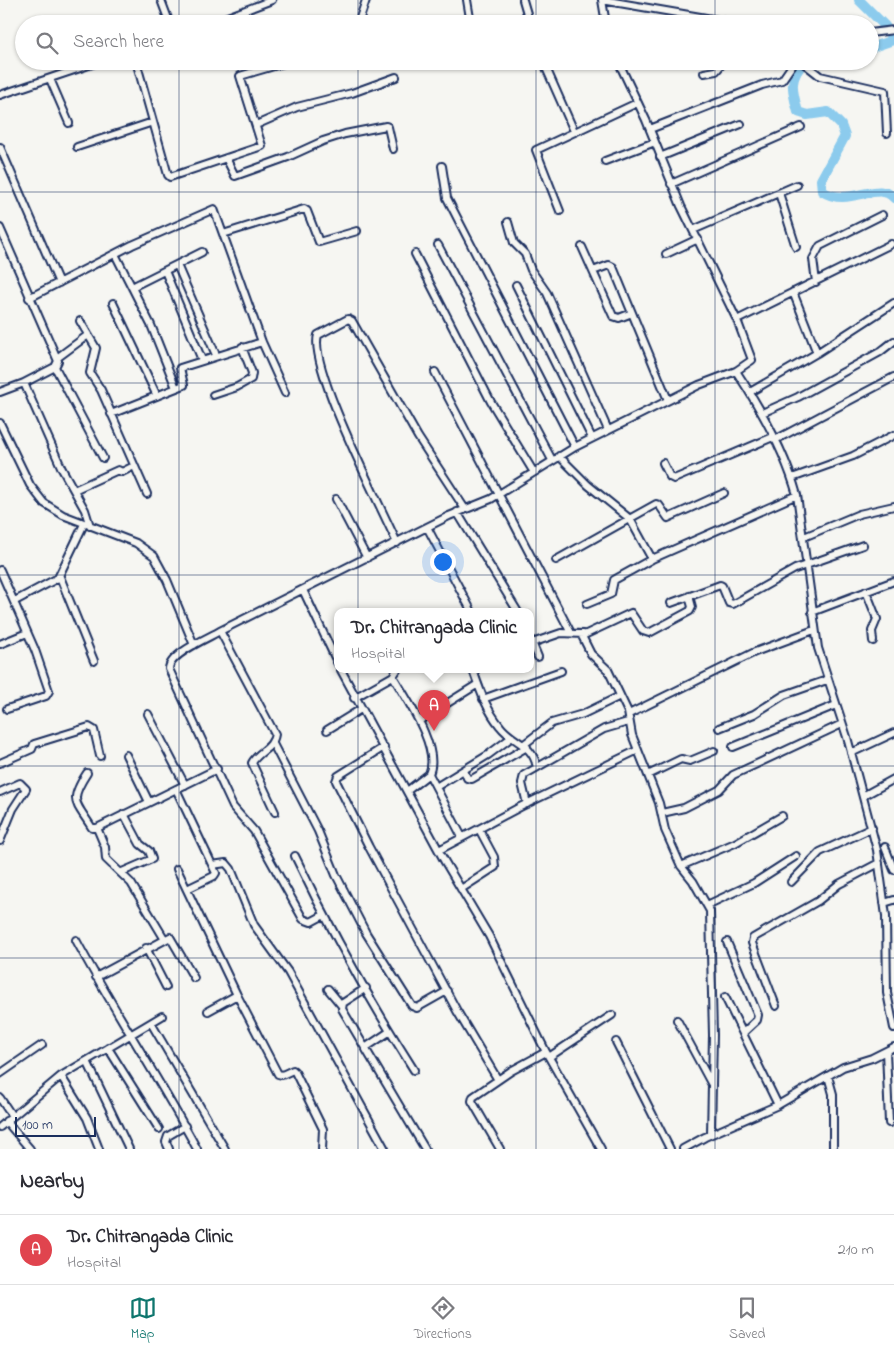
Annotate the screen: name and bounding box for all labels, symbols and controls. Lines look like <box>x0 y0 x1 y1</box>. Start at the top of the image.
search box <box>15 15 879 70</box>
icon: search <box>33 29 61 57</box>
text: Search here <box>73 29 164 56</box>
your location <box>430 549 456 575</box>
popup <box>334 608 534 673</box>
text: Dr. Chitrangada Clinic <box>351 615 517 642</box>
text: Hospital <box>351 642 405 666</box>
pin: A <box>418 690 450 731</box>
scale bar <box>15 1114 96 1137</box>
text: 100 m <box>22 1115 53 1136</box>
text: Nearby <box>20 1167 84 1197</box>
text: Dr. Chitrangada Clinic <box>67 1224 233 1251</box>
text: A <box>31 1238 41 1262</box>
text: 210 m <box>838 1238 874 1262</box>
text: Hospital <box>67 1251 121 1275</box>
tab: Map <box>129 1294 157 1345</box>
tab: Directions <box>414 1294 472 1345</box>
tab: Saved <box>729 1294 765 1345</box>

